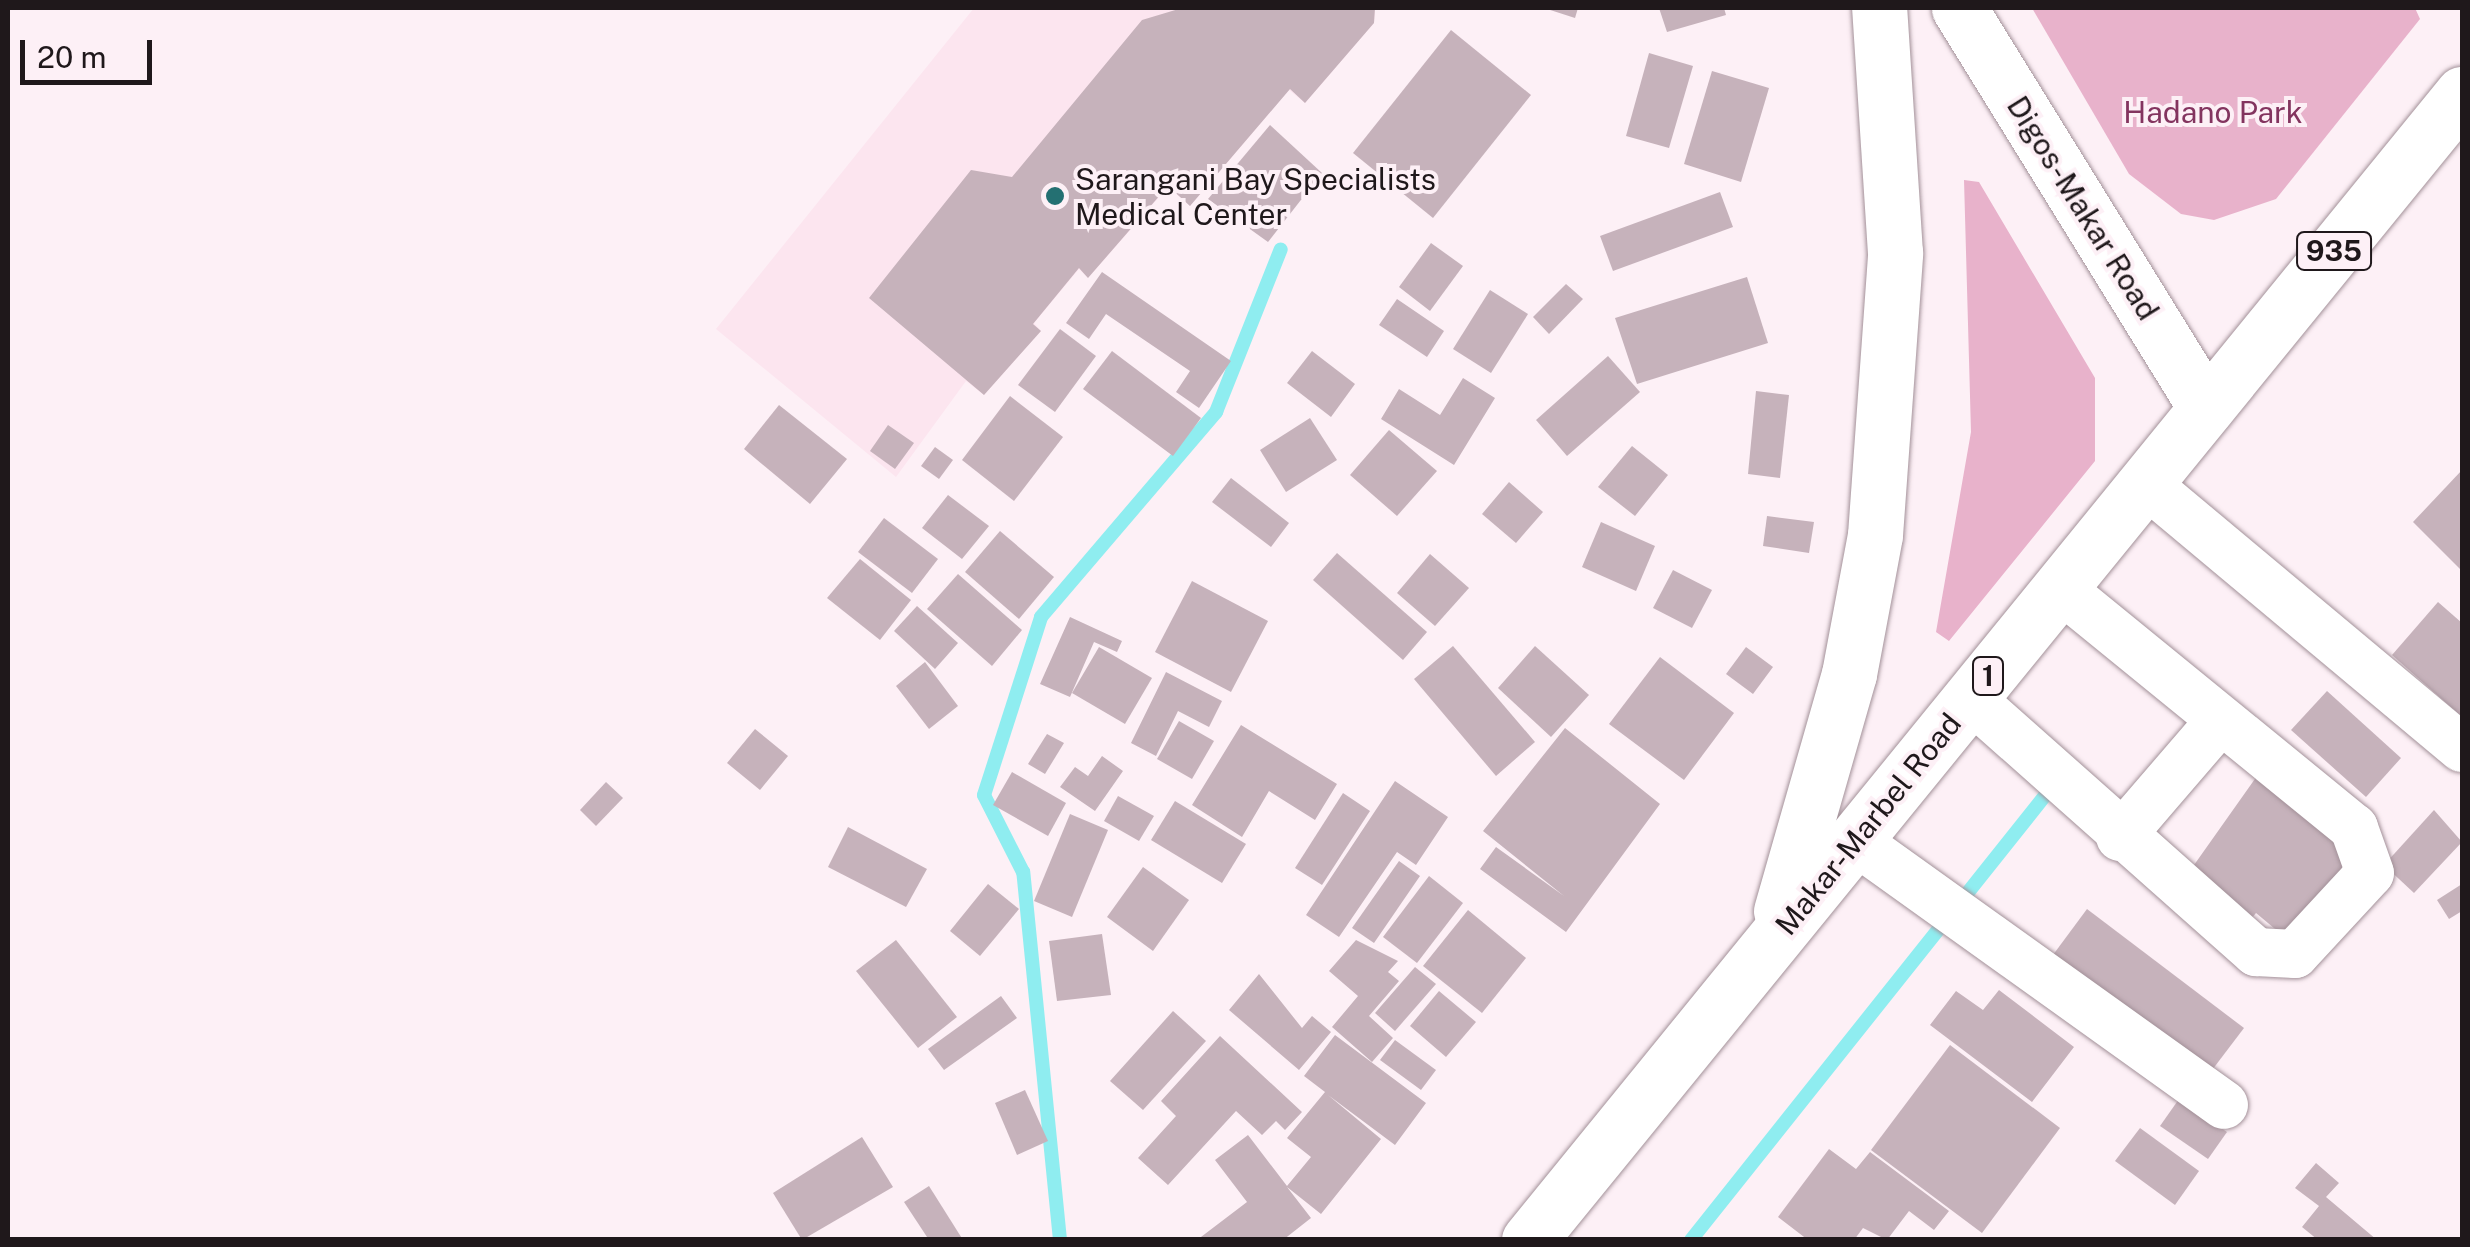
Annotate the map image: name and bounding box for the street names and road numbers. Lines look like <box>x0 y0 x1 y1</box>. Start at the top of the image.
street label: Digos-Makar Road <box>2000 89 2166 327</box>
road number: 935 <box>2294 228 2374 274</box>
road number: 1 <box>1970 653 2006 699</box>
street label: Makar-Marbel Road <box>1768 706 1968 942</box>

